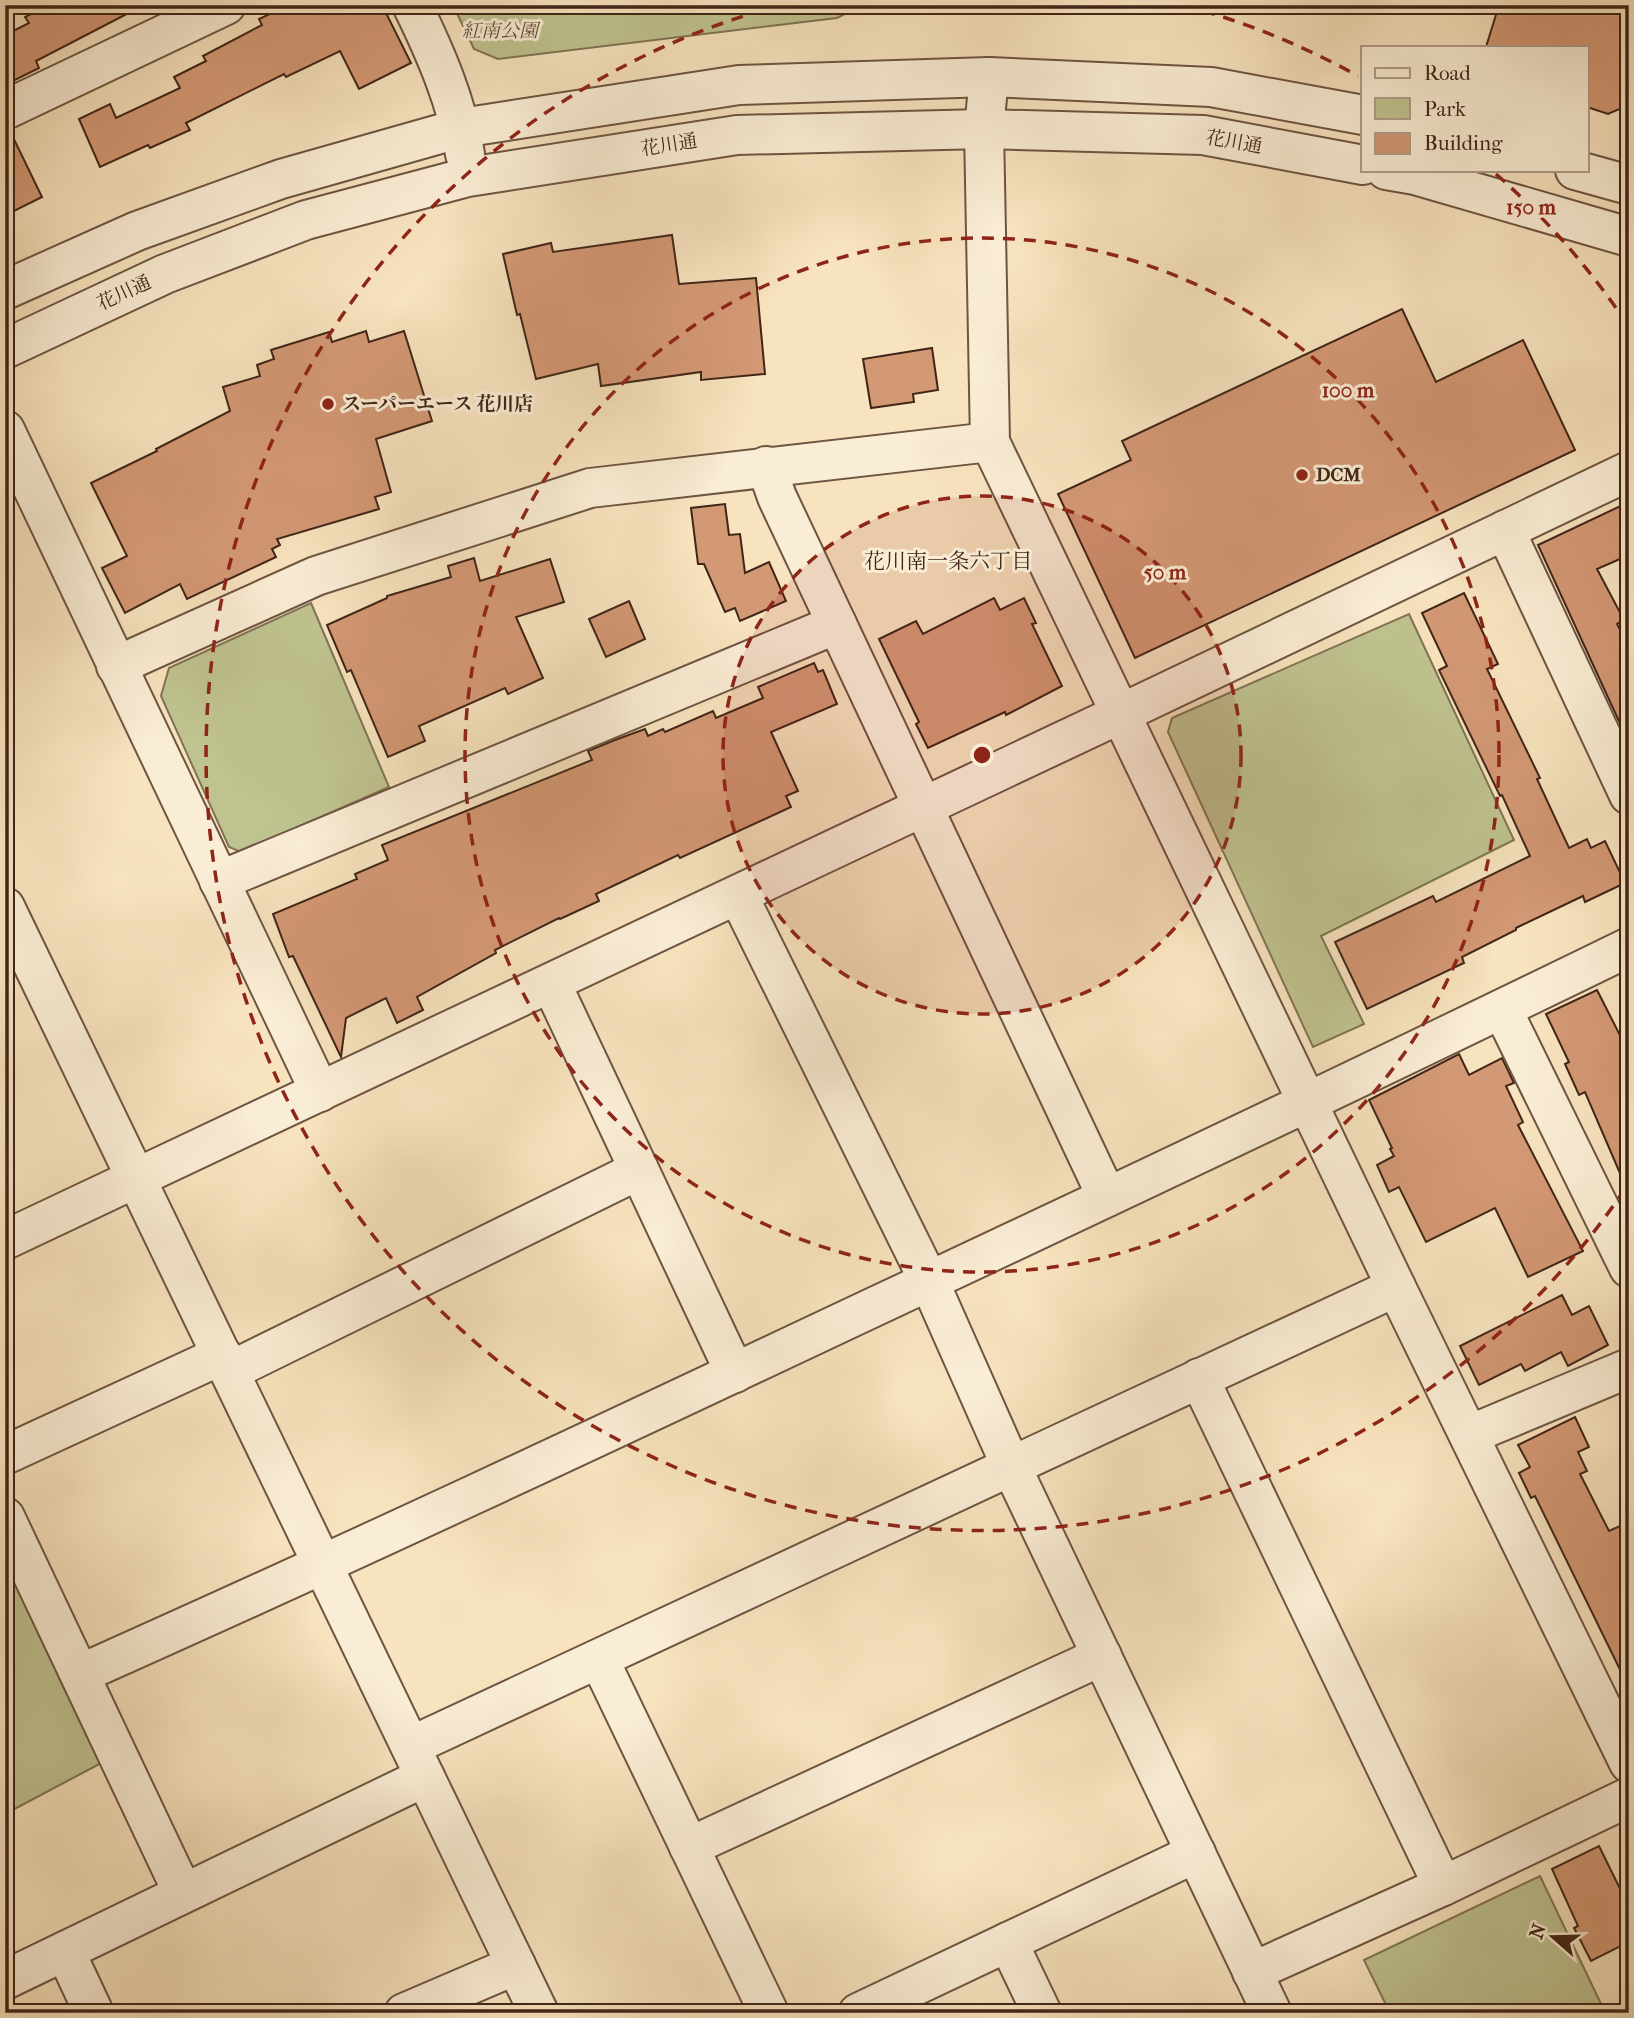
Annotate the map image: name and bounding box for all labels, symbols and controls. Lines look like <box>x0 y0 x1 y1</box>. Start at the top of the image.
park label: 紅南公園 <box>462 20 541 42</box>
legend <box>1361 46 1588 172</box>
text: Road <box>1424 61 1471 85</box>
text: Park <box>1424 97 1466 121</box>
street label: 花川通 <box>1204 126 1264 158</box>
street label: 花川通 <box>639 130 699 160</box>
text: Building <box>1424 131 1503 155</box>
text: 150 m <box>1506 195 1557 219</box>
street label: 花川通 <box>94 271 154 315</box>
text: 100 m <box>1322 378 1375 402</box>
place label: スーパーエース 花川店 <box>342 393 533 415</box>
marker: スーパーエース 花川店 <box>320 396 336 412</box>
place label: DCM <box>1316 464 1361 486</box>
marker: DCM <box>1294 467 1310 483</box>
district label: 花川南一条六丁目 <box>864 549 1032 573</box>
text: 50 m <box>1144 560 1187 584</box>
centre of rings <box>970 743 994 767</box>
north arrow <box>1518 1902 1588 1972</box>
text: N <box>1525 1920 1551 1942</box>

